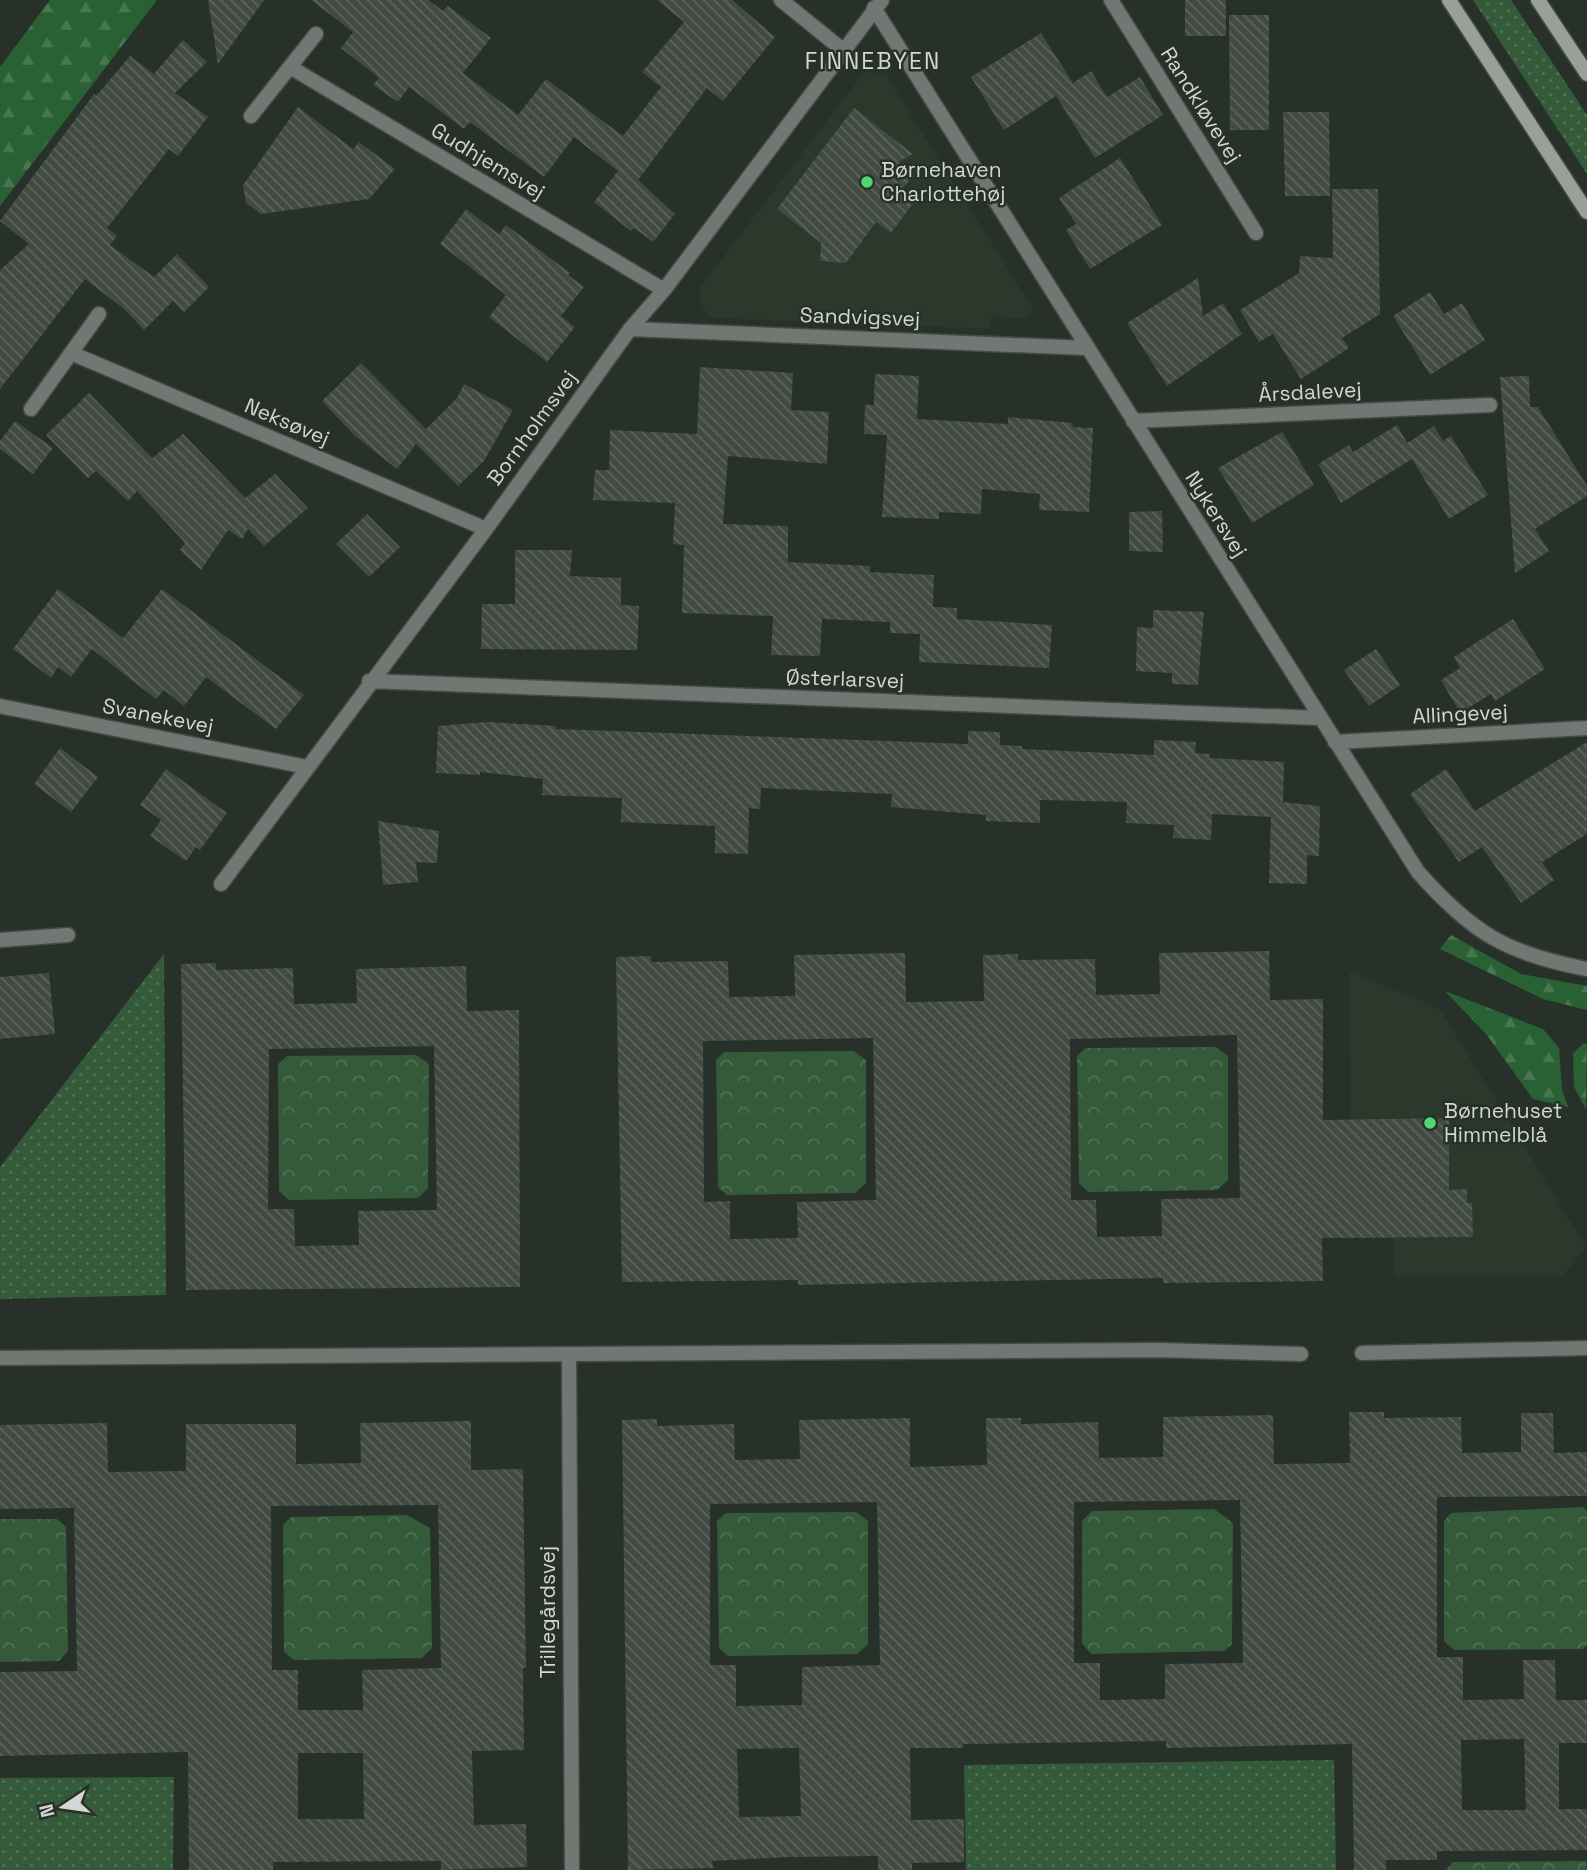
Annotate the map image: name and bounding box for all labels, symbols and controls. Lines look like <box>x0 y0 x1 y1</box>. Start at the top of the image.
street label: Randkløvevej <box>1155 42 1248 168</box>
district label: FINNEBYEN <box>805 46 941 76</box>
street label: Gudhjemsvej <box>426 116 550 205</box>
place label: Børnehaven Charlottehøj <box>881 156 1005 207</box>
marker: Børnehaven Charlottehøj <box>859 174 875 190</box>
street label: Sandvigsvej <box>799 301 921 332</box>
street label: Bornholmsvej <box>481 365 582 491</box>
street label: Årsdalevej <box>1258 375 1362 408</box>
street label: Neksøvej <box>241 392 334 451</box>
street label: Nykersvej <box>1179 466 1254 562</box>
street label: Østerlarsvej <box>785 663 905 694</box>
street label: Svanekevej <box>100 692 216 739</box>
street label: Allingevej <box>1412 698 1508 729</box>
place label: Børnehuset Himmelblå <box>1444 1097 1562 1148</box>
marker: Børnehuset Himmelblå <box>1422 1115 1438 1131</box>
street label: Trillegårdsvej <box>534 1546 561 1678</box>
north arrow <box>28 1772 98 1842</box>
text: N <box>33 1802 61 1820</box>

